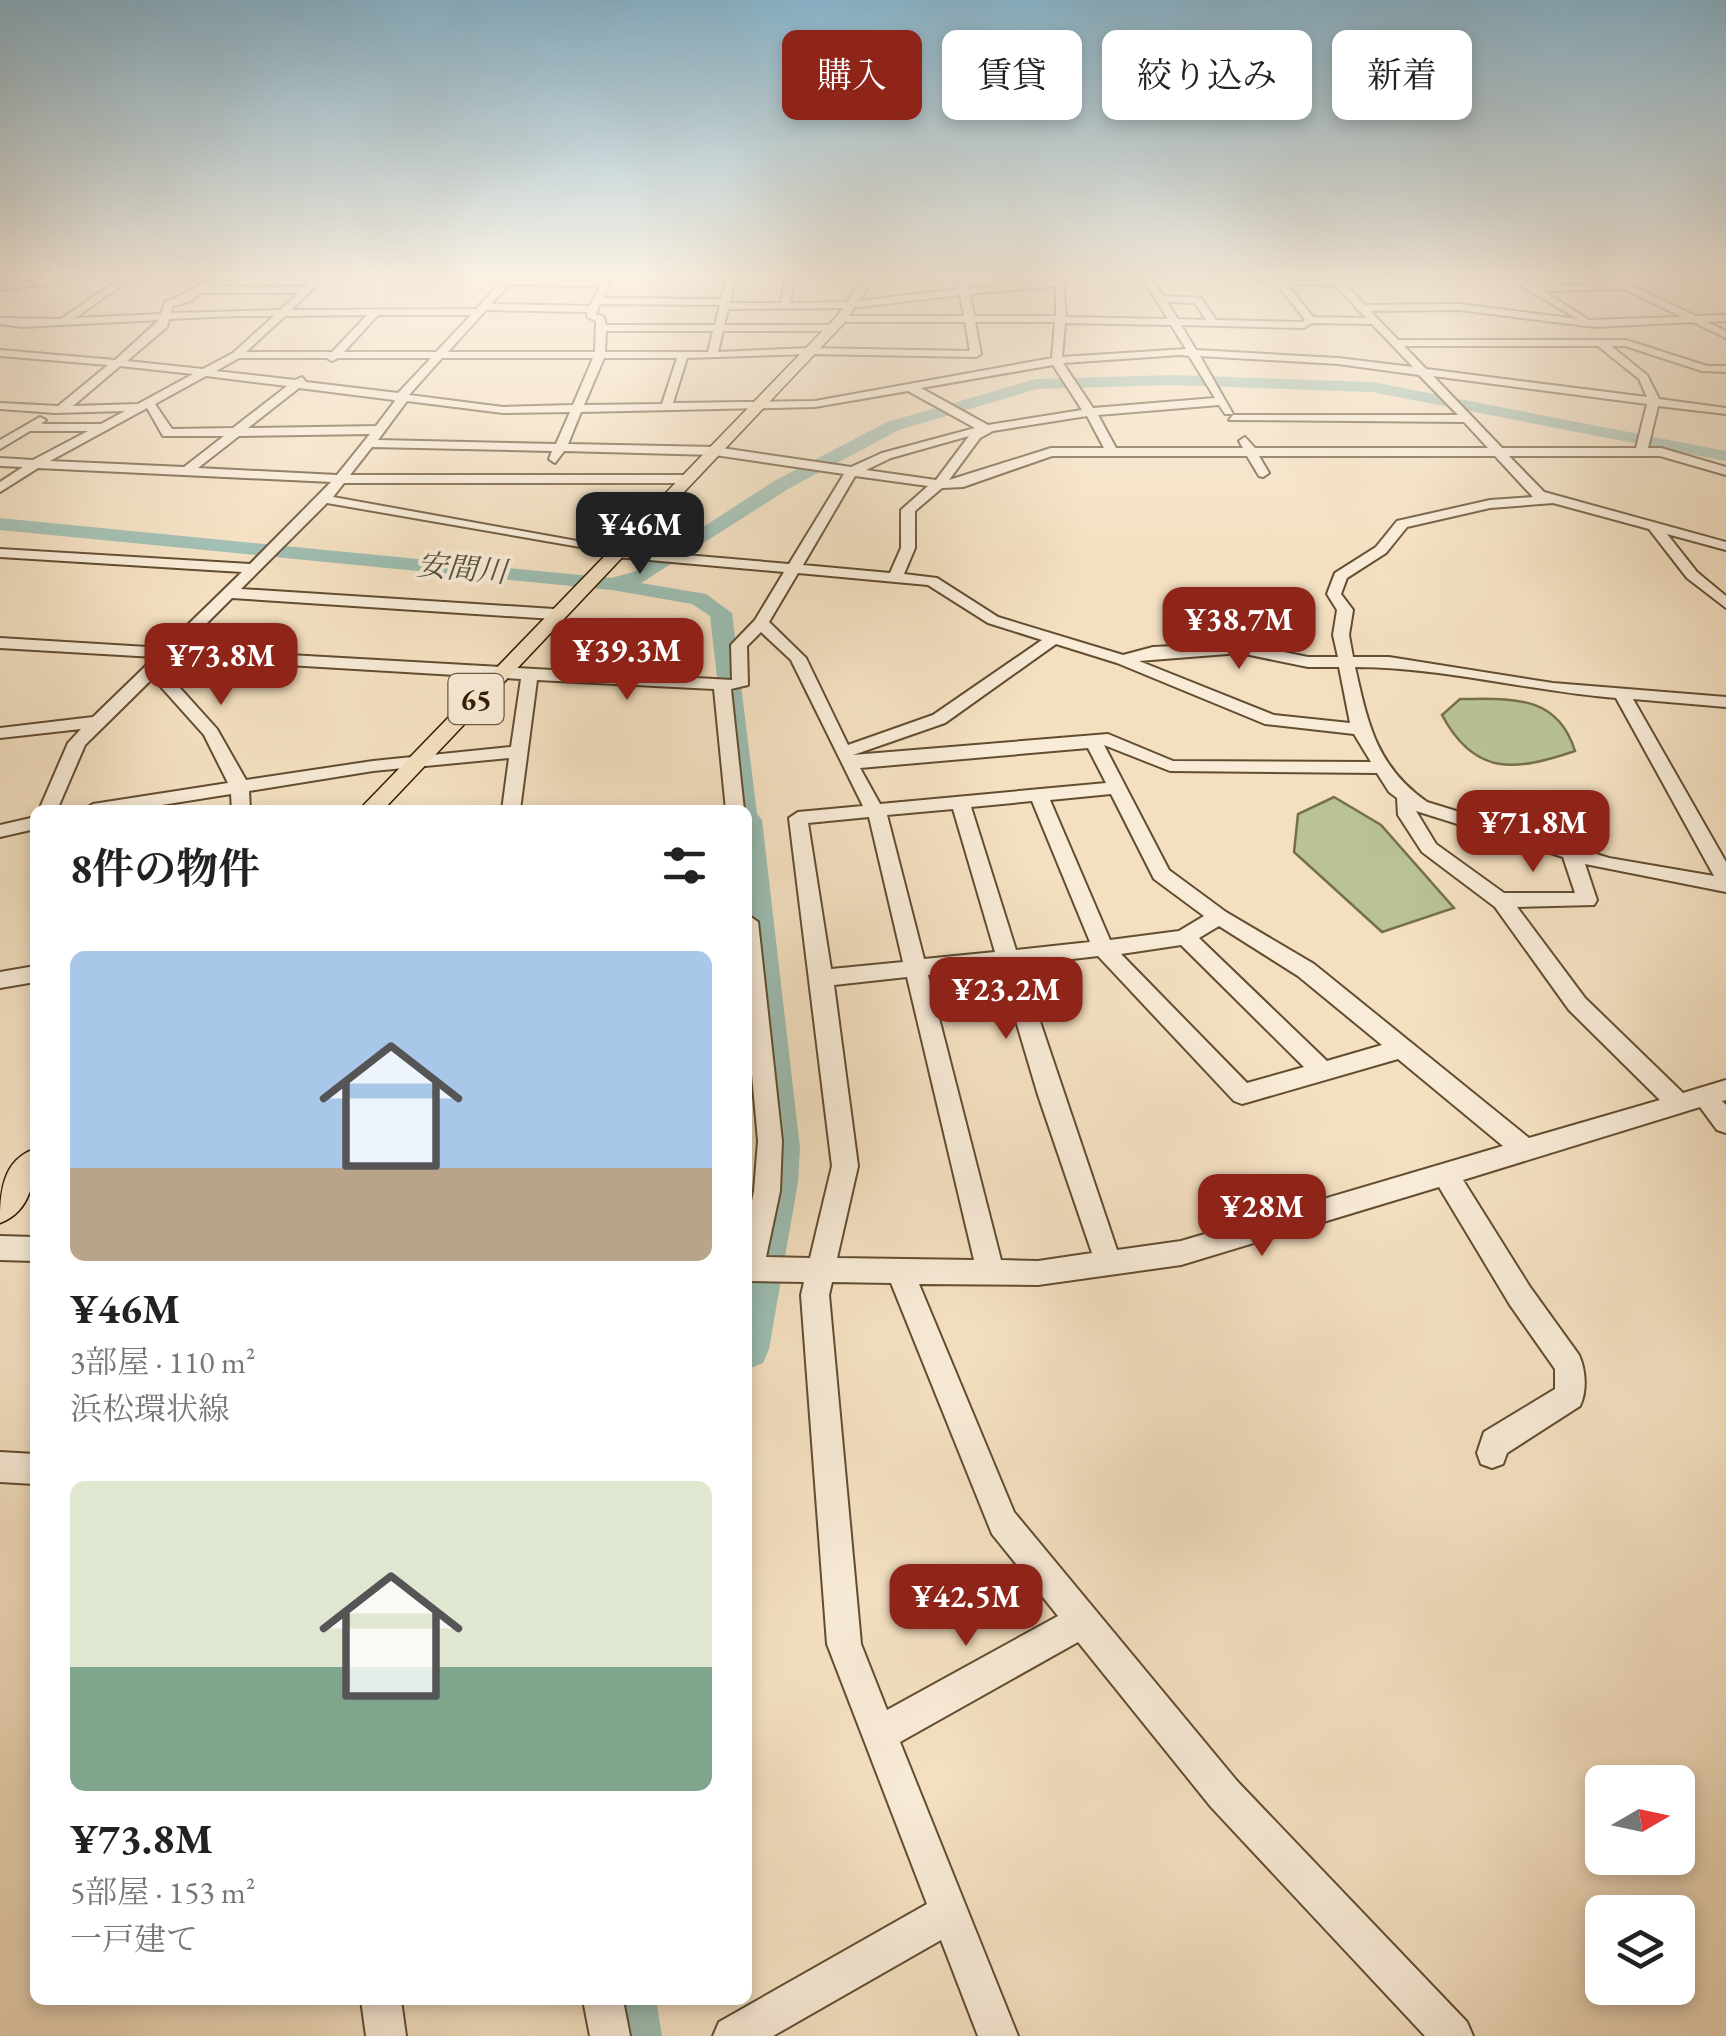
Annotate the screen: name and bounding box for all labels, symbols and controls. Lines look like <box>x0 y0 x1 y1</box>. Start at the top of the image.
chip: 購入 <box>782 30 922 120</box>
chip: 賃貸 <box>942 30 1082 120</box>
chip: 絞り込み <box>1102 30 1312 120</box>
chip: 新着 <box>1332 30 1472 120</box>
pin: ¥46M <box>581 492 699 577</box>
text: ¥46M <box>598 503 682 545</box>
water label: 安間川 <box>415 545 512 592</box>
pin: ¥38.7M <box>1158 587 1320 672</box>
text: ¥38.7M <box>1185 598 1293 640</box>
pin: ¥39.3M <box>546 618 708 703</box>
pin: ¥73.8M <box>140 623 302 708</box>
text: ¥39.3M <box>573 629 681 671</box>
text: ¥73.8M <box>167 634 275 676</box>
road number: 65 <box>448 674 504 724</box>
pin: ¥71.8M <box>1452 790 1614 875</box>
text: ¥71.8M <box>1479 801 1587 843</box>
icon: filters <box>657 838 712 893</box>
text: 8件の物件 <box>70 841 260 896</box>
pin: ¥23.2M <box>925 957 1087 1042</box>
text: ¥23.2M <box>952 968 1060 1010</box>
icon: home <box>301 1016 481 1196</box>
pin: ¥28M <box>1203 1174 1321 1259</box>
text: ¥28M <box>1220 1185 1304 1227</box>
text: ¥46M <box>70 1281 180 1336</box>
text: 3部屋 · 110 m² <box>70 1341 256 1383</box>
text: 浜松環状線 <box>70 1388 230 1430</box>
icon: home <box>301 1546 481 1726</box>
pin: ¥42.5M <box>885 1564 1047 1649</box>
text: ¥42.5M <box>912 1575 1020 1617</box>
north arrow <box>1585 1765 1695 1875</box>
map controls <box>1585 1765 1695 2005</box>
text: ¥73.8M <box>70 1811 213 1866</box>
text: 5部屋 · 153 m² <box>70 1871 256 1913</box>
button: layers <box>1585 1895 1695 2005</box>
text: 一戸建て <box>70 1918 198 1960</box>

